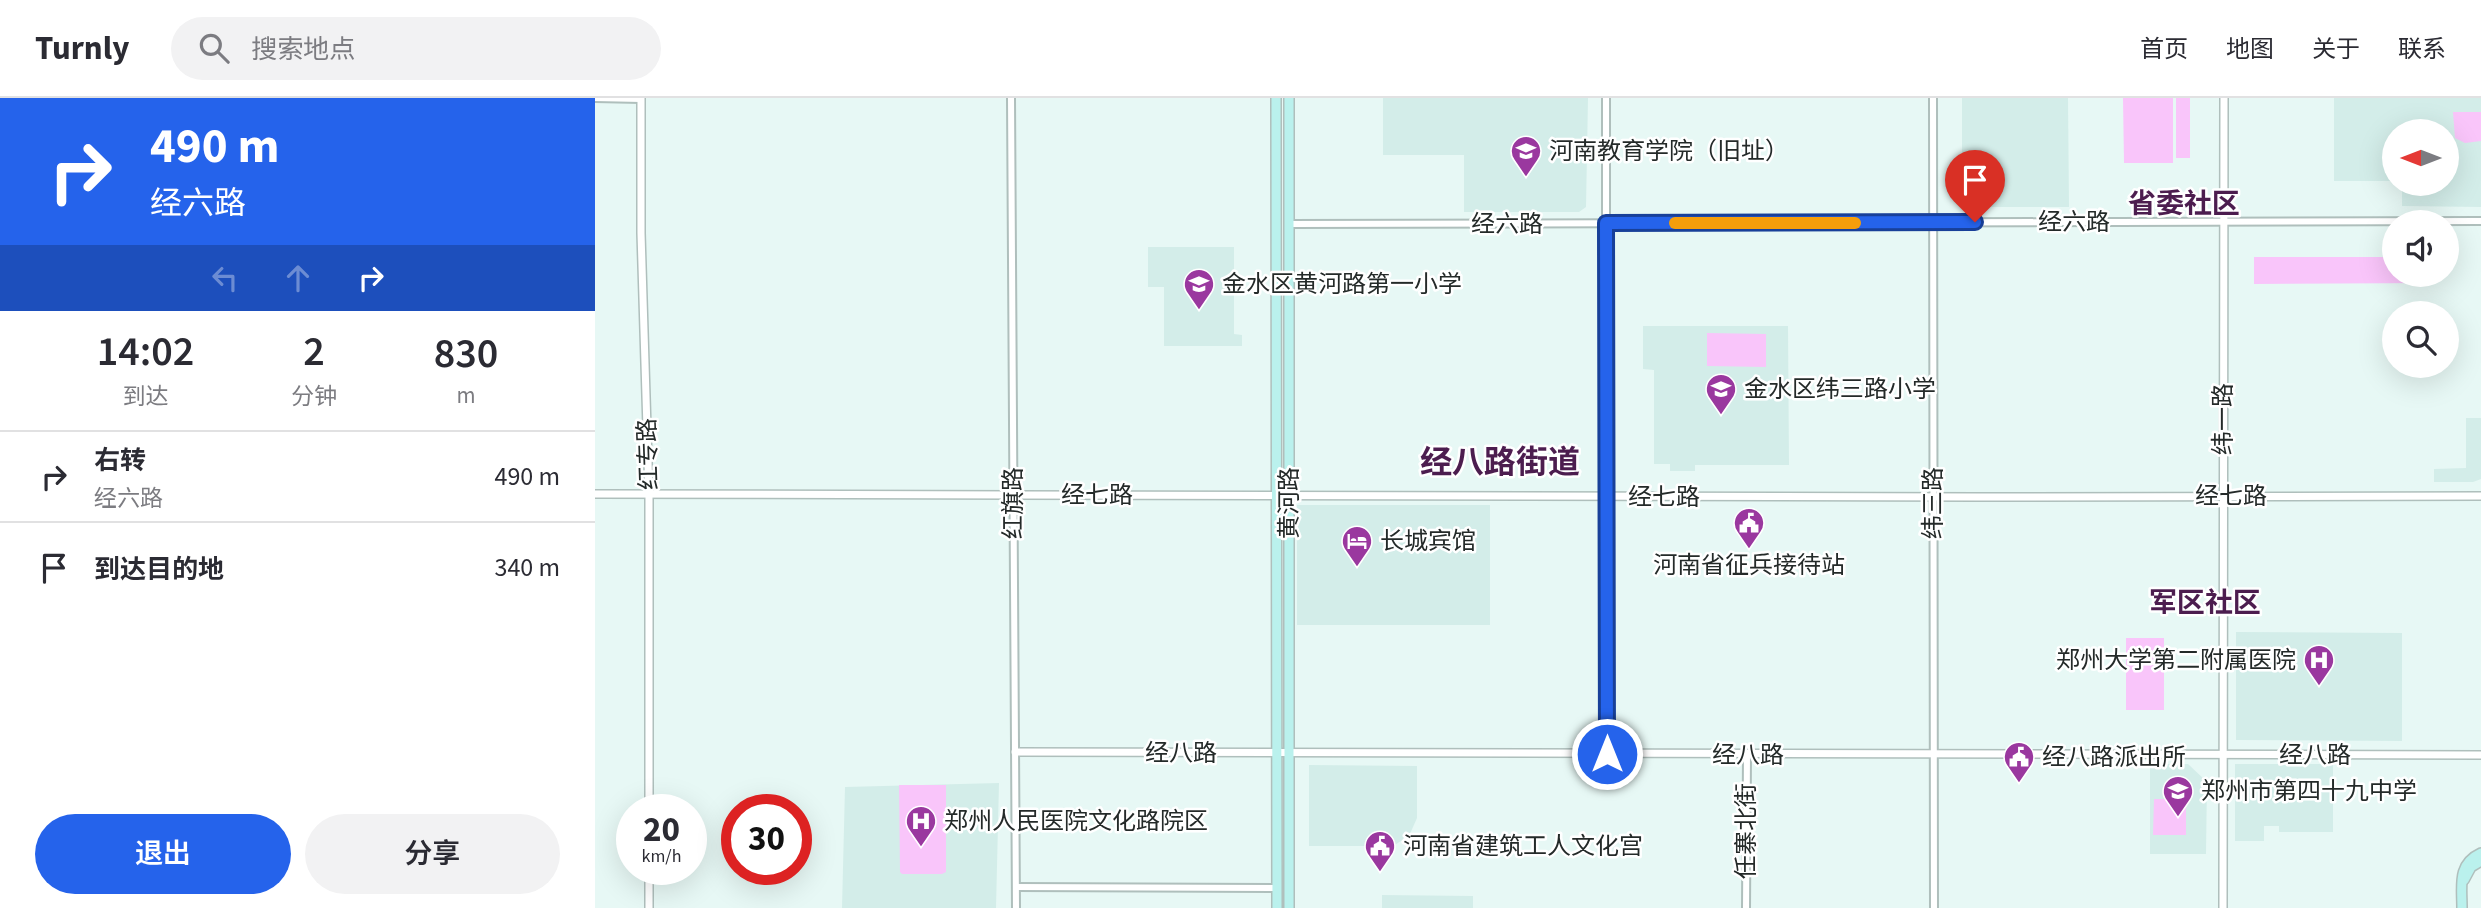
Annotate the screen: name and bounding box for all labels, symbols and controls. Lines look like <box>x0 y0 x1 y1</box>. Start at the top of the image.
search box <box>171 17 661 80</box>
text: Turnly <box>35 25 129 72</box>
icon: search <box>195 29 233 67</box>
text: 搜索地点 <box>251 31 355 68</box>
text: 首页 <box>2140 32 2188 67</box>
text: 地图 <box>2226 32 2274 67</box>
text: 关于 <box>2312 32 2360 67</box>
text: 联系 <box>2398 32 2446 67</box>
text: 490 m <box>150 112 279 182</box>
north arrow <box>2382 119 2459 196</box>
map controls <box>2382 119 2459 378</box>
icon: right <box>35 126 126 217</box>
school or university icon: 河南教育学院（旧址） <box>1509 134 1543 178</box>
place label: 河南教育学院（旧址） <box>1549 134 1789 169</box>
pin <box>1945 150 2005 222</box>
icon: arrive <box>1956 161 1994 199</box>
text: 经六路 <box>150 181 246 227</box>
district label: 省委社区 <box>2128 184 2240 224</box>
street label: 经六路 <box>2038 205 2110 240</box>
street label: 经六路 <box>1471 207 1543 242</box>
button: sound <box>2382 210 2459 287</box>
icon: left <box>206 259 244 297</box>
icon: ahead <box>279 259 317 297</box>
icon: right <box>352 259 390 297</box>
school or university icon: 金水区黄河路第一小学 <box>1182 267 1216 311</box>
place label: 金水区黄河路第一小学 <box>1222 267 1462 302</box>
button: search <box>2382 301 2459 378</box>
text: 14:02 <box>97 322 194 382</box>
text: 2 <box>303 322 325 382</box>
text: 830 <box>434 324 498 384</box>
school or university icon: 金水区纬三路小学 <box>1704 372 1738 416</box>
place label: 金水区纬三路小学 <box>1744 372 1936 407</box>
text: m <box>456 379 476 412</box>
text: 到达 <box>123 380 169 413</box>
text: 分钟 <box>291 380 337 413</box>
street label: 纬一路 <box>2206 383 2241 455</box>
street label: 红专路 <box>630 417 667 491</box>
district label: 经八路街道 <box>1420 440 1580 486</box>
text: 右转 <box>94 442 146 479</box>
icon: right <box>35 458 73 496</box>
text: 490 m <box>494 458 560 495</box>
street label: 红旗路 <box>996 467 1031 539</box>
street label: 黄河路 <box>1272 467 1307 539</box>
street label: 纬三路 <box>1916 467 1951 539</box>
street label: 经七路 <box>1061 478 1133 513</box>
street label: 经七路 <box>2195 479 2267 514</box>
street label: 经七路 <box>1628 480 1700 515</box>
text: 经六路 <box>94 482 163 515</box>
public building icon: 河南省征兵接待站 <box>1732 506 1766 550</box>
hotel icon: 长城宾馆 <box>1340 524 1374 568</box>
place label: 长城宾馆 <box>1380 524 1476 559</box>
place label: 河南省征兵接待站 <box>1653 548 1845 583</box>
icon: arrive <box>35 549 73 587</box>
text: 340 m <box>494 549 560 586</box>
text: 到达目的地 <box>94 551 224 588</box>
district label: 军区社区 <box>2149 583 2261 623</box>
place label: 郑州大学第二附属医院 <box>2056 643 2296 678</box>
hospital icon: 郑州大学第二附属医院 <box>2302 643 2336 687</box>
position arrow <box>1570 717 1644 791</box>
street label: 经八路 <box>1145 736 1217 771</box>
street label: 经八路 <box>1712 738 1784 773</box>
street label: 经八路 <box>2279 738 2351 773</box>
public building icon: 经八路派出所 <box>2002 740 2036 784</box>
place label: 经八路派出所 <box>2042 740 2186 775</box>
school or university icon: 郑州市第四十九中学 <box>2161 774 2195 818</box>
place label: 郑州市第四十九中学 <box>2201 774 2417 809</box>
street label: 任寨北街 <box>1729 783 1764 879</box>
speed limit sign: 30 <box>721 794 812 885</box>
hospital icon: 郑州人民医院文化路院区 <box>904 804 938 848</box>
place label: 郑州人民医院文化路院区 <box>944 804 1208 839</box>
text: 20 <box>643 805 680 855</box>
button: 退出 <box>35 814 291 894</box>
button: 分享 <box>305 814 560 894</box>
public building icon: 河南省建筑工人文化宫 <box>1363 829 1397 873</box>
place label: 河南省建筑工人文化宫 <box>1403 829 1643 864</box>
text: km/h <box>642 844 681 869</box>

